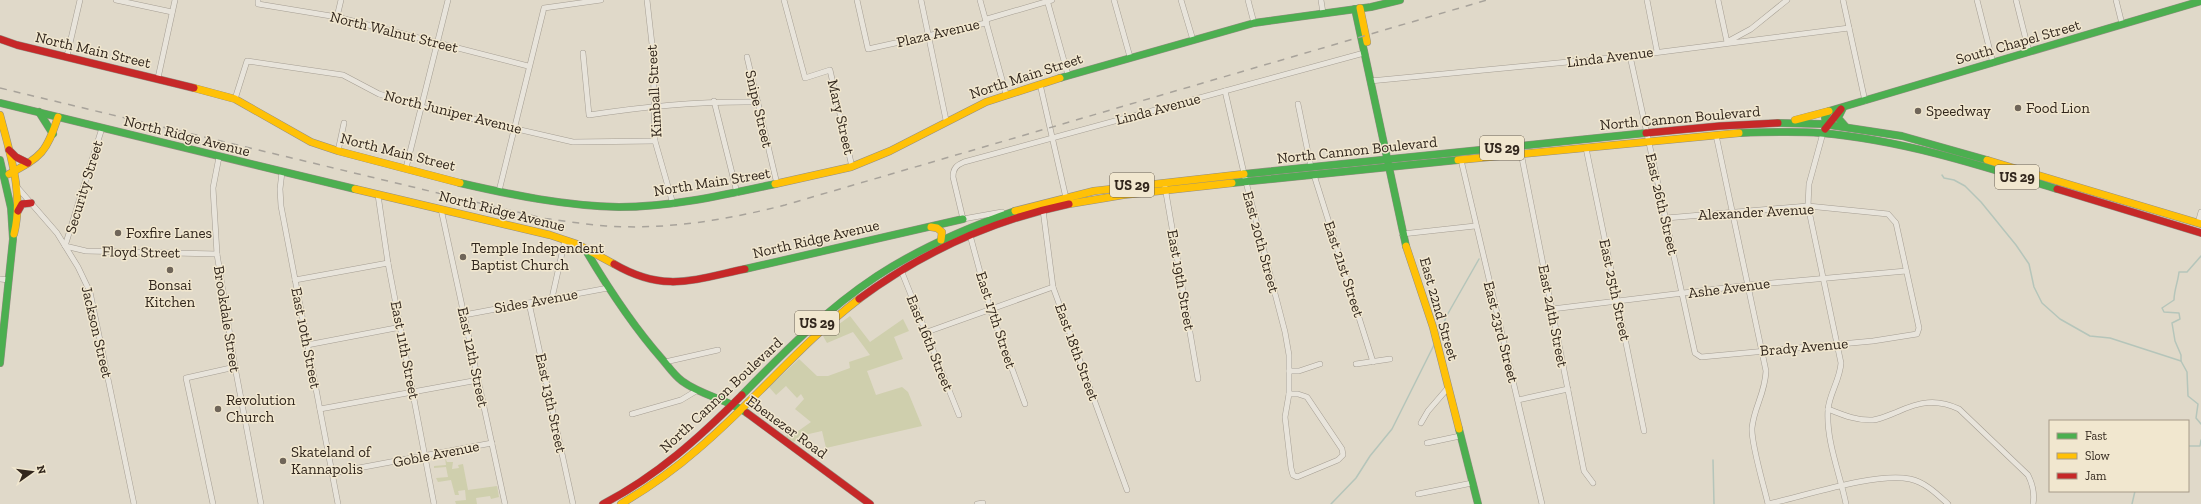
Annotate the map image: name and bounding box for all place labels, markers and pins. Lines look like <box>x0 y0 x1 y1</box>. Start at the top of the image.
place label: Food Lion <box>2026 99 2090 117</box>
place label: Speedway <box>1926 102 1991 120</box>
marker: Food Lion <box>2013 103 2023 113</box>
marker: Speedway <box>1913 106 1923 116</box>
place label: Foxfire Lanes <box>126 224 212 242</box>
marker: Foxfire Lanes <box>113 228 123 238</box>
place label: Temple Independent Baptist Church <box>471 239 605 274</box>
marker: Temple Independent Baptist Church <box>458 252 468 262</box>
marker: Bonsai Kitchen <box>165 265 175 275</box>
place label: Bonsai Kitchen <box>145 276 196 311</box>
place label: Revolution Church <box>226 391 296 426</box>
marker: Revolution Church <box>213 404 223 414</box>
place label: Skateland of Kannapolis <box>291 443 372 478</box>
marker: Skateland of Kannapolis <box>278 456 288 466</box>

